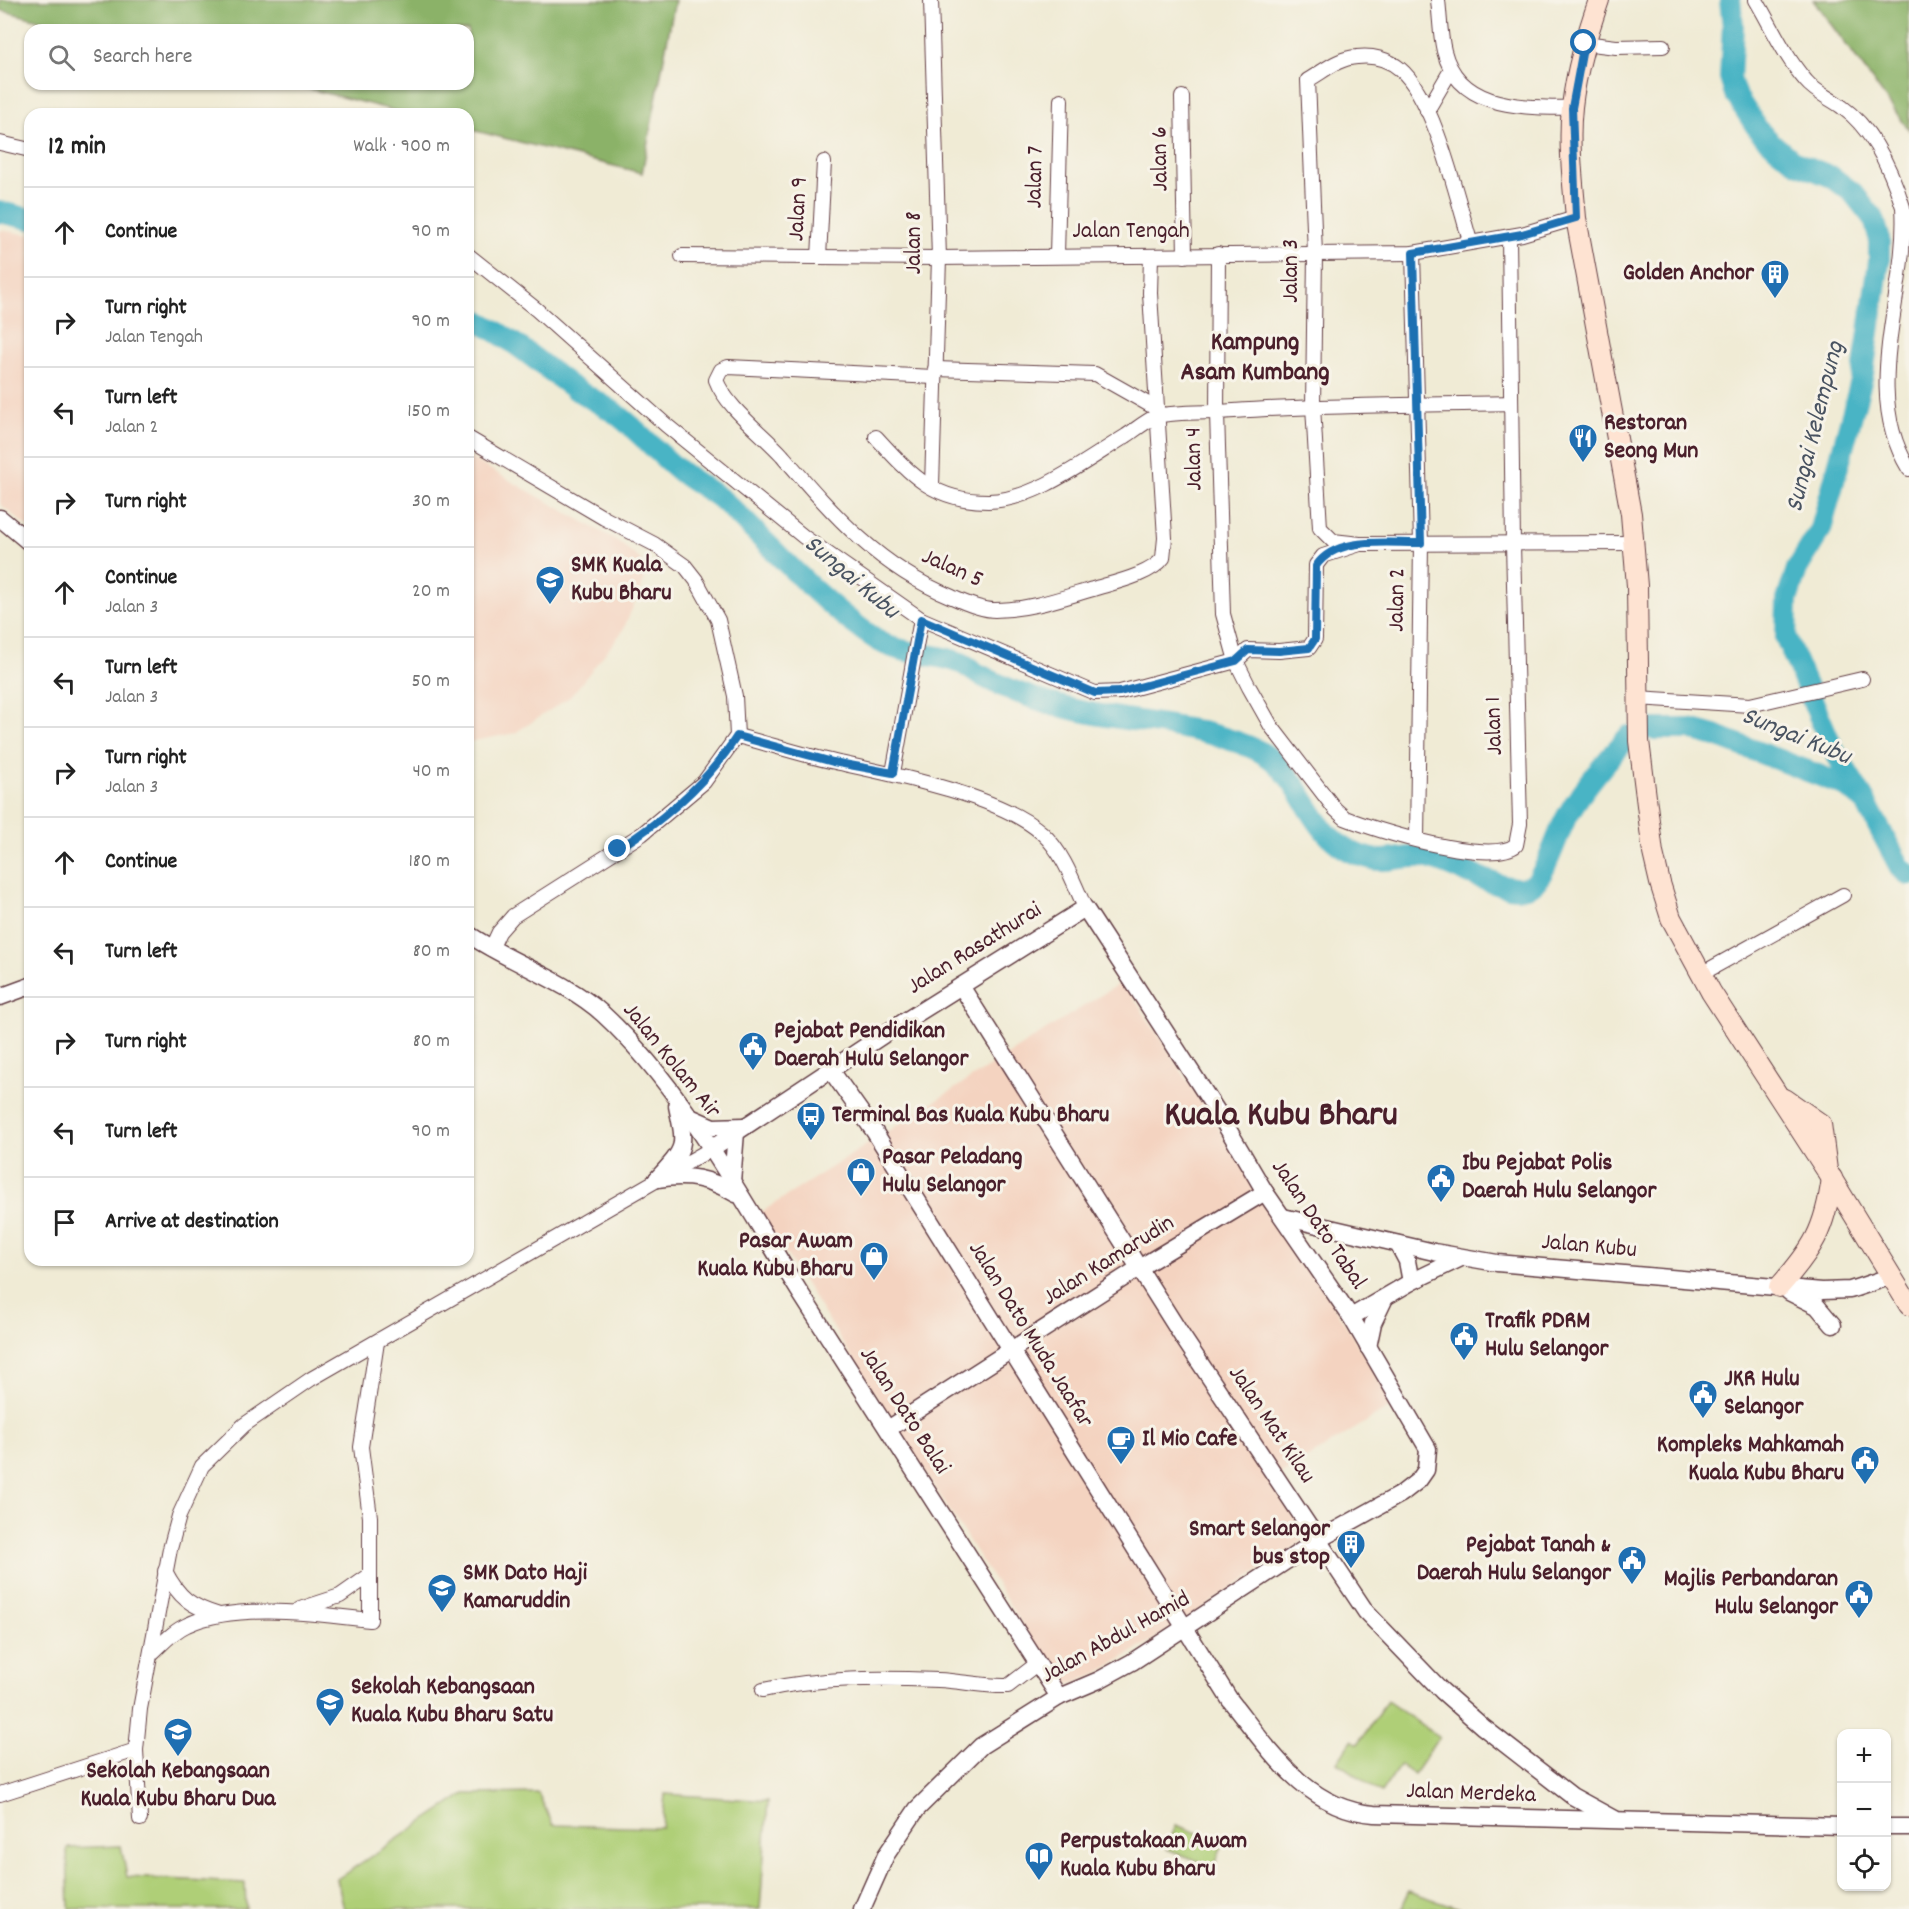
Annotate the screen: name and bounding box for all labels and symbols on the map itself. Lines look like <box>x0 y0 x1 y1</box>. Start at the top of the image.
route start <box>1570 29 1596 55</box>
street label: Jalan 6 <box>1143 126 1179 192</box>
street label: Jalan 7 <box>1018 145 1054 209</box>
street label: Jalan 9 <box>780 176 818 242</box>
street label: Jalan 8 <box>898 211 932 275</box>
street label: Jalan Tengah <box>1072 215 1190 249</box>
street label: Jalan 3 <box>1275 239 1309 303</box>
place label: Golden Anchor <box>1623 257 1755 291</box>
building icon: Golden Anchor <box>1759 258 1791 300</box>
district label: Kampung Asam Kumbang <box>1180 325 1330 392</box>
water label: Sungai Kelempung <box>1777 336 1855 516</box>
place label: Restoran Seong Mun <box>1604 407 1698 469</box>
restaurant icon: Restoran Seong Mun <box>1567 422 1599 464</box>
street label: Jalan 4 <box>1177 427 1213 491</box>
water label: Sungai Kubu <box>795 527 908 630</box>
street label: Jalan 5 <box>916 540 988 598</box>
place label: SMK Kuala Kubu Bharu <box>571 549 672 611</box>
school or university icon: SMK Kuala Kubu Bharu <box>534 564 566 606</box>
street label: Jalan 2 <box>1380 568 1416 632</box>
street label: Jalan 1 <box>1477 696 1513 756</box>
water label: Sungai Kubu <box>1736 698 1858 776</box>
route end <box>604 835 630 861</box>
street label: Jalan Rasathurai <box>901 894 1049 1004</box>
street label: Jalan Kolam Air <box>614 996 729 1126</box>
place label: Pejabat Pendidikan Daerah Hulu Selangor <box>774 1015 969 1077</box>
public building icon: Pejabat Pendidikan Daerah Hulu Selangor <box>737 1030 769 1072</box>
district label: Kuala Kubu Bharu <box>1164 1091 1398 1143</box>
place label: Terminal Bas Kuala Kubu Bharu <box>832 1099 1109 1133</box>
bus stop icon: Terminal Bas Kuala Kubu Bharu <box>795 1100 827 1142</box>
place label: Pasar Peladang Hulu Selangor <box>882 1141 1022 1203</box>
place label: Ibu Pejabat Polis Daerah Hulu Selangor <box>1462 1147 1657 1209</box>
street label: Jalan Dato Tabal <box>1262 1153 1374 1297</box>
shop icon: Pasar Peladang Hulu Selangor <box>845 1156 877 1198</box>
public building icon: Ibu Pejabat Polis Daerah Hulu Selangor <box>1425 1162 1457 1204</box>
street label: Jalan Kamarudin <box>1037 1207 1181 1315</box>
place label: Pasar Awam Kuala Kubu Bharu <box>697 1225 853 1287</box>
street label: Jalan Kubu <box>1540 1226 1638 1268</box>
street label: Jalan Dato Muda Jaafar <box>959 1235 1101 1435</box>
shop icon: Pasar Awam Kuala Kubu Bharu <box>858 1240 890 1282</box>
place label: Trafik PDRM Hulu Selangor <box>1485 1305 1610 1367</box>
public building icon: Trafik PDRM Hulu Selangor <box>1448 1320 1480 1362</box>
street label: Jalan Dato Balai <box>850 1340 958 1482</box>
street label: Jalan Mat Kilau <box>1219 1359 1323 1491</box>
place label: JKR Hulu Selangor <box>1724 1363 1804 1425</box>
public building icon: JKR Hulu Selangor <box>1687 1378 1719 1420</box>
place label: Il Mio Cafe <box>1142 1423 1238 1457</box>
cafe icon: Il Mio Cafe <box>1105 1424 1137 1466</box>
place label: Kompleks Mahkamah Kuala Kubu Bharu <box>1657 1429 1844 1491</box>
public building icon: Kompleks Mahkamah Kuala Kubu Bharu <box>1849 1444 1881 1486</box>
place label: Smart Selangor bus stop <box>1189 1513 1331 1575</box>
building icon: Smart Selangor bus stop <box>1335 1528 1367 1570</box>
place label: Pejabat Tanah & Daerah Hulu Selangor <box>1417 1529 1612 1591</box>
public building icon: Pejabat Tanah & Daerah Hulu Selangor <box>1616 1544 1648 1586</box>
place label: SMK Dato Haji Kamaruddin <box>463 1557 588 1619</box>
place label: Majlis Perbandaran Hulu Selangor <box>1664 1563 1839 1625</box>
school or university icon: SMK Dato Haji Kamaruddin <box>426 1572 458 1614</box>
public building icon: Majlis Perbandaran Hulu Selangor <box>1843 1578 1875 1620</box>
street label: Jalan Abdul Hamid <box>1035 1583 1197 1693</box>
place label: Sekolah Kebangsaan Kuala Kubu Bharu Satu <box>351 1671 553 1733</box>
school or university icon: Sekolah Kebangsaan Kuala Kubu Bharu Satu <box>314 1686 346 1728</box>
school or university icon: Sekolah Kebangsaan Kuala Kubu Bharu Dua <box>162 1716 194 1758</box>
place label: Sekolah Kebangsaan Kuala Kubu Bharu Dua <box>80 1755 276 1817</box>
street label: Jalan Merdeka <box>1405 1775 1537 1813</box>
place label: Perpustakaan Awam Kuala Kubu Bharu <box>1060 1825 1247 1887</box>
library icon: Perpustakaan Awam Kuala Kubu Bharu <box>1023 1840 1055 1882</box>

